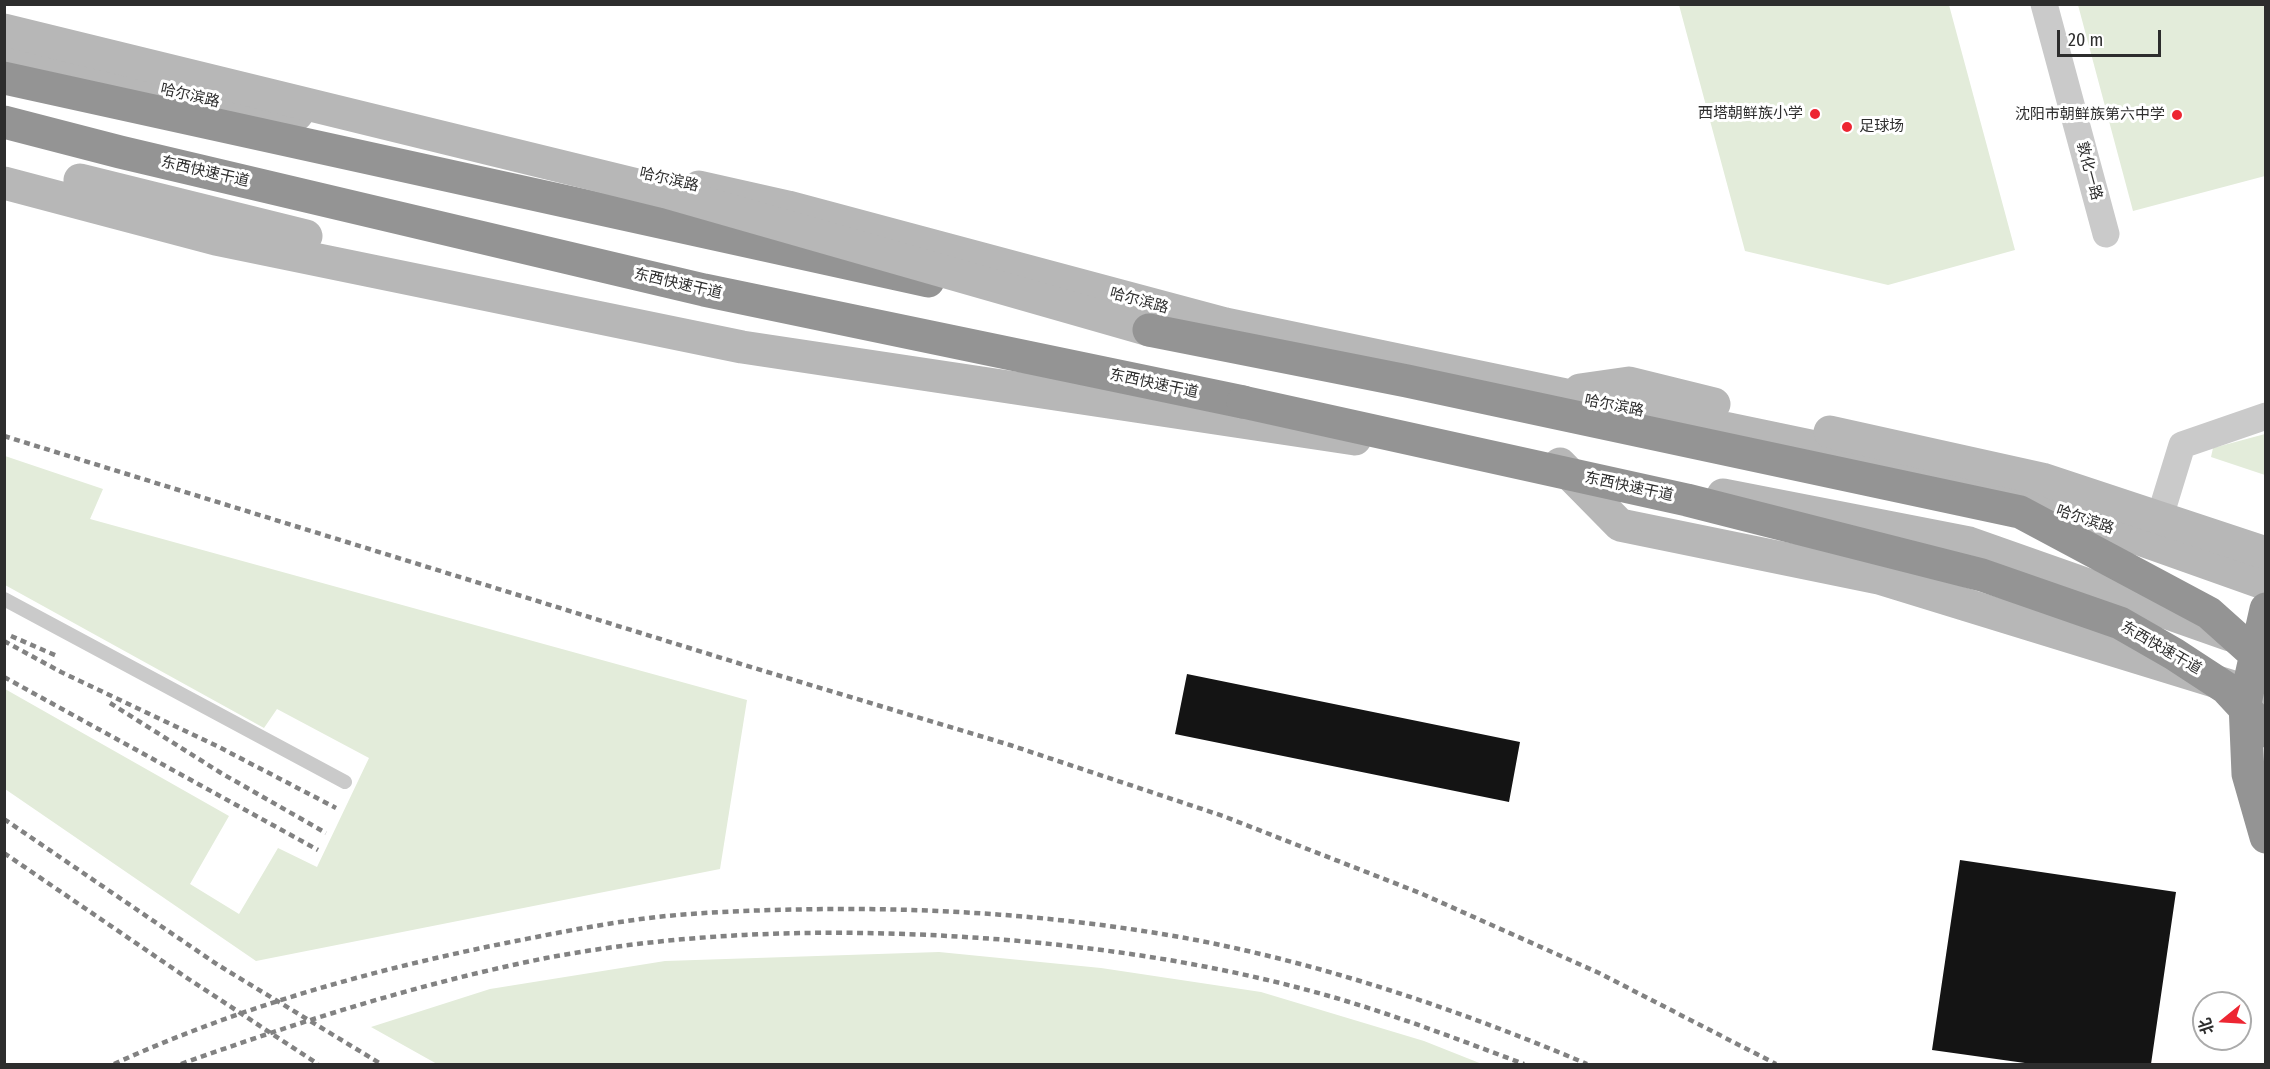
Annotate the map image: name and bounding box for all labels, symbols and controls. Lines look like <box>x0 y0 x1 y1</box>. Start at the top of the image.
scale bar <box>2060 18 2164 56</box>
text: 20 m <box>2068 29 2103 51</box>
street label: 哈尔滨路 <box>159 80 221 112</box>
place label: 西塔朝鲜族小学 <box>1698 105 1803 123</box>
place label: 沈阳市朝鲜族第六中学 <box>2015 106 2165 124</box>
marker: 西塔朝鲜族小学 <box>1808 107 1822 121</box>
marker: 沈阳市朝鲜族第六中学 <box>2170 108 2184 122</box>
place label: 足球场 <box>1859 118 1904 136</box>
marker: 足球场 <box>1840 120 1854 134</box>
street label: 敦化一路 <box>2073 140 2105 202</box>
street label: 东西快速干道 <box>159 153 251 191</box>
street label: 哈尔滨路 <box>638 164 700 196</box>
street label: 东西快速干道 <box>632 265 724 303</box>
street label: 哈尔滨路 <box>1108 285 1170 317</box>
street label: 东西快速干道 <box>1108 366 1200 402</box>
street label: 哈尔滨路 <box>1583 391 1645 421</box>
street label: 东西快速干道 <box>1583 469 1675 505</box>
street label: 哈尔滨路 <box>2054 502 2116 538</box>
street label: 东西快速干道 <box>2118 618 2204 678</box>
north arrow <box>2192 991 2252 1051</box>
text: 北 <box>2195 1016 2218 1037</box>

